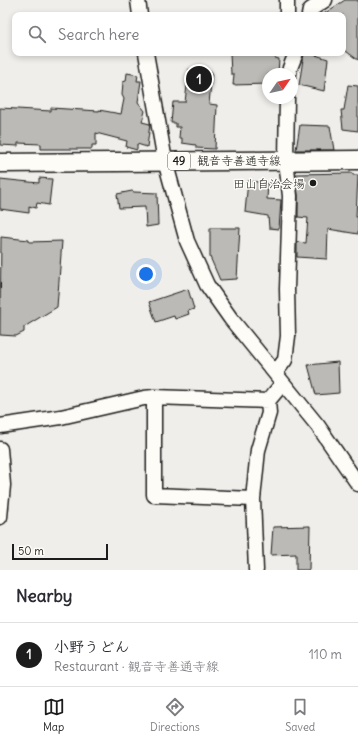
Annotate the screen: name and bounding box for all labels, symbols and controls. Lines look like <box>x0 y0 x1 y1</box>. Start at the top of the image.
search box <box>12 12 346 56</box>
icon: search <box>26 23 48 45</box>
text: Search here <box>58 25 139 44</box>
pin: 1 <box>186 64 212 94</box>
north arrow <box>262 68 298 104</box>
road number: 49 <box>168 152 190 170</box>
street label: 観音寺善通寺線 <box>197 153 281 168</box>
place label: 田山自治会場 <box>233 176 305 191</box>
marker: 田山自治会場 <box>308 178 318 188</box>
your location <box>136 264 156 284</box>
scale bar <box>12 542 108 561</box>
text: 50 m <box>18 544 44 558</box>
text: Nearby <box>16 585 72 607</box>
text: 小野うどん <box>54 637 130 656</box>
text: 1 <box>26 646 32 663</box>
text: 110 m <box>309 646 342 663</box>
text: Restaurant · 観音寺善通寺線 <box>54 658 219 675</box>
tab: Map <box>43 696 65 734</box>
tab: Directions <box>150 696 200 734</box>
tab: Saved <box>285 696 315 734</box>

